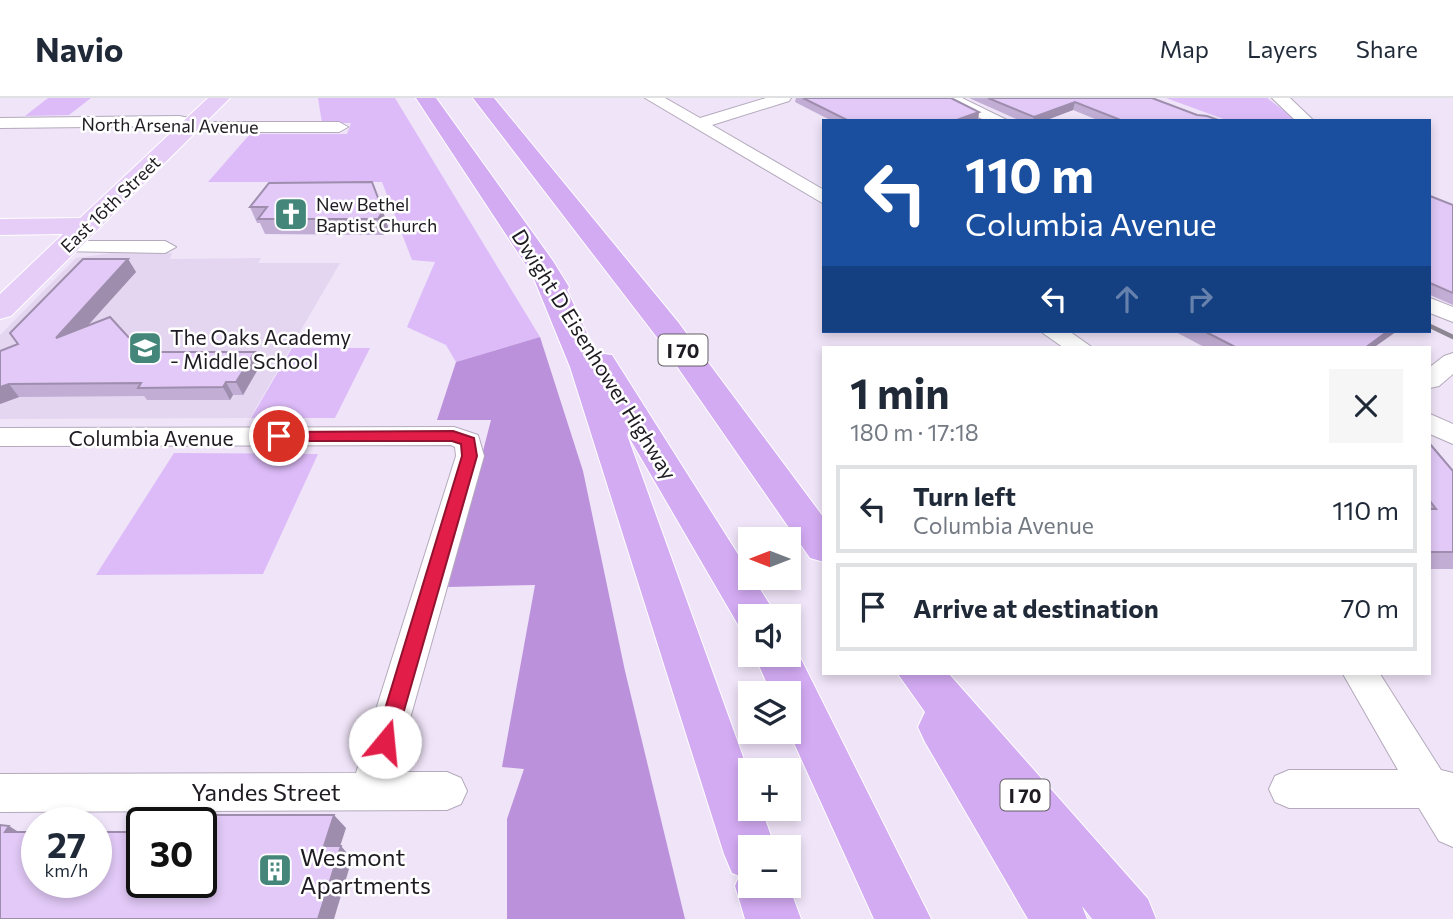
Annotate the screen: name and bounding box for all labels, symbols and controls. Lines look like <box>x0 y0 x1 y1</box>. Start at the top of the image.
text: Navio <box>35 28 124 69</box>
text: Map <box>1160 34 1209 63</box>
text: Layers <box>1247 34 1318 63</box>
text: Share <box>1356 34 1418 63</box>
street label: North Arsenal Avenue <box>81 112 259 138</box>
text: 110 m <box>965 143 1094 203</box>
icon: left <box>850 147 941 238</box>
street label: East 16th Street <box>56 151 164 257</box>
place label: New Bethel Baptist Church <box>316 193 437 236</box>
church icon: New Bethel Baptist Church <box>272 195 310 233</box>
text: Columbia Avenue <box>965 203 1217 243</box>
street label: Dwight D Eisenhower Highway <box>507 224 683 484</box>
icon: left <box>1035 280 1073 318</box>
icon: ahead <box>1108 280 1146 318</box>
icon: right <box>1181 280 1219 318</box>
place label: The Oaks Academy - Middle School <box>170 324 351 373</box>
school or university icon: The Oaks Academy - Middle School <box>126 329 164 367</box>
road number: I 70 <box>658 334 708 366</box>
text: 1 min <box>850 366 950 418</box>
button: close <box>1329 369 1403 443</box>
pin <box>249 406 309 466</box>
icon: arrive <box>260 417 298 455</box>
text: 180 m · 17:18 <box>850 418 979 446</box>
street label: Columbia Avenue <box>68 425 234 450</box>
text: Turn left <box>913 480 1016 511</box>
icon: left <box>854 490 892 528</box>
text: 110 m <box>1332 494 1399 525</box>
text: Columbia Avenue <box>913 511 1094 539</box>
north arrow <box>738 527 802 590</box>
map controls <box>738 527 801 898</box>
icon: arrive <box>854 588 892 626</box>
text: Arrive at destination <box>913 592 1159 623</box>
text: 70 m <box>1341 592 1399 623</box>
button: sound <box>738 604 801 667</box>
button: layers <box>738 681 801 744</box>
position arrow <box>348 705 422 779</box>
button: + <box>738 758 801 821</box>
street label: Yandes Street <box>191 777 341 806</box>
road number: I 70 <box>1000 780 1050 810</box>
speed limit sign: 30 <box>126 807 217 898</box>
text: 27 <box>47 822 86 865</box>
button: − <box>738 835 801 898</box>
place label: Wesmont Apartments <box>300 842 431 899</box>
building icon: Wesmont Apartments <box>256 851 294 889</box>
text: km/h <box>45 859 88 881</box>

